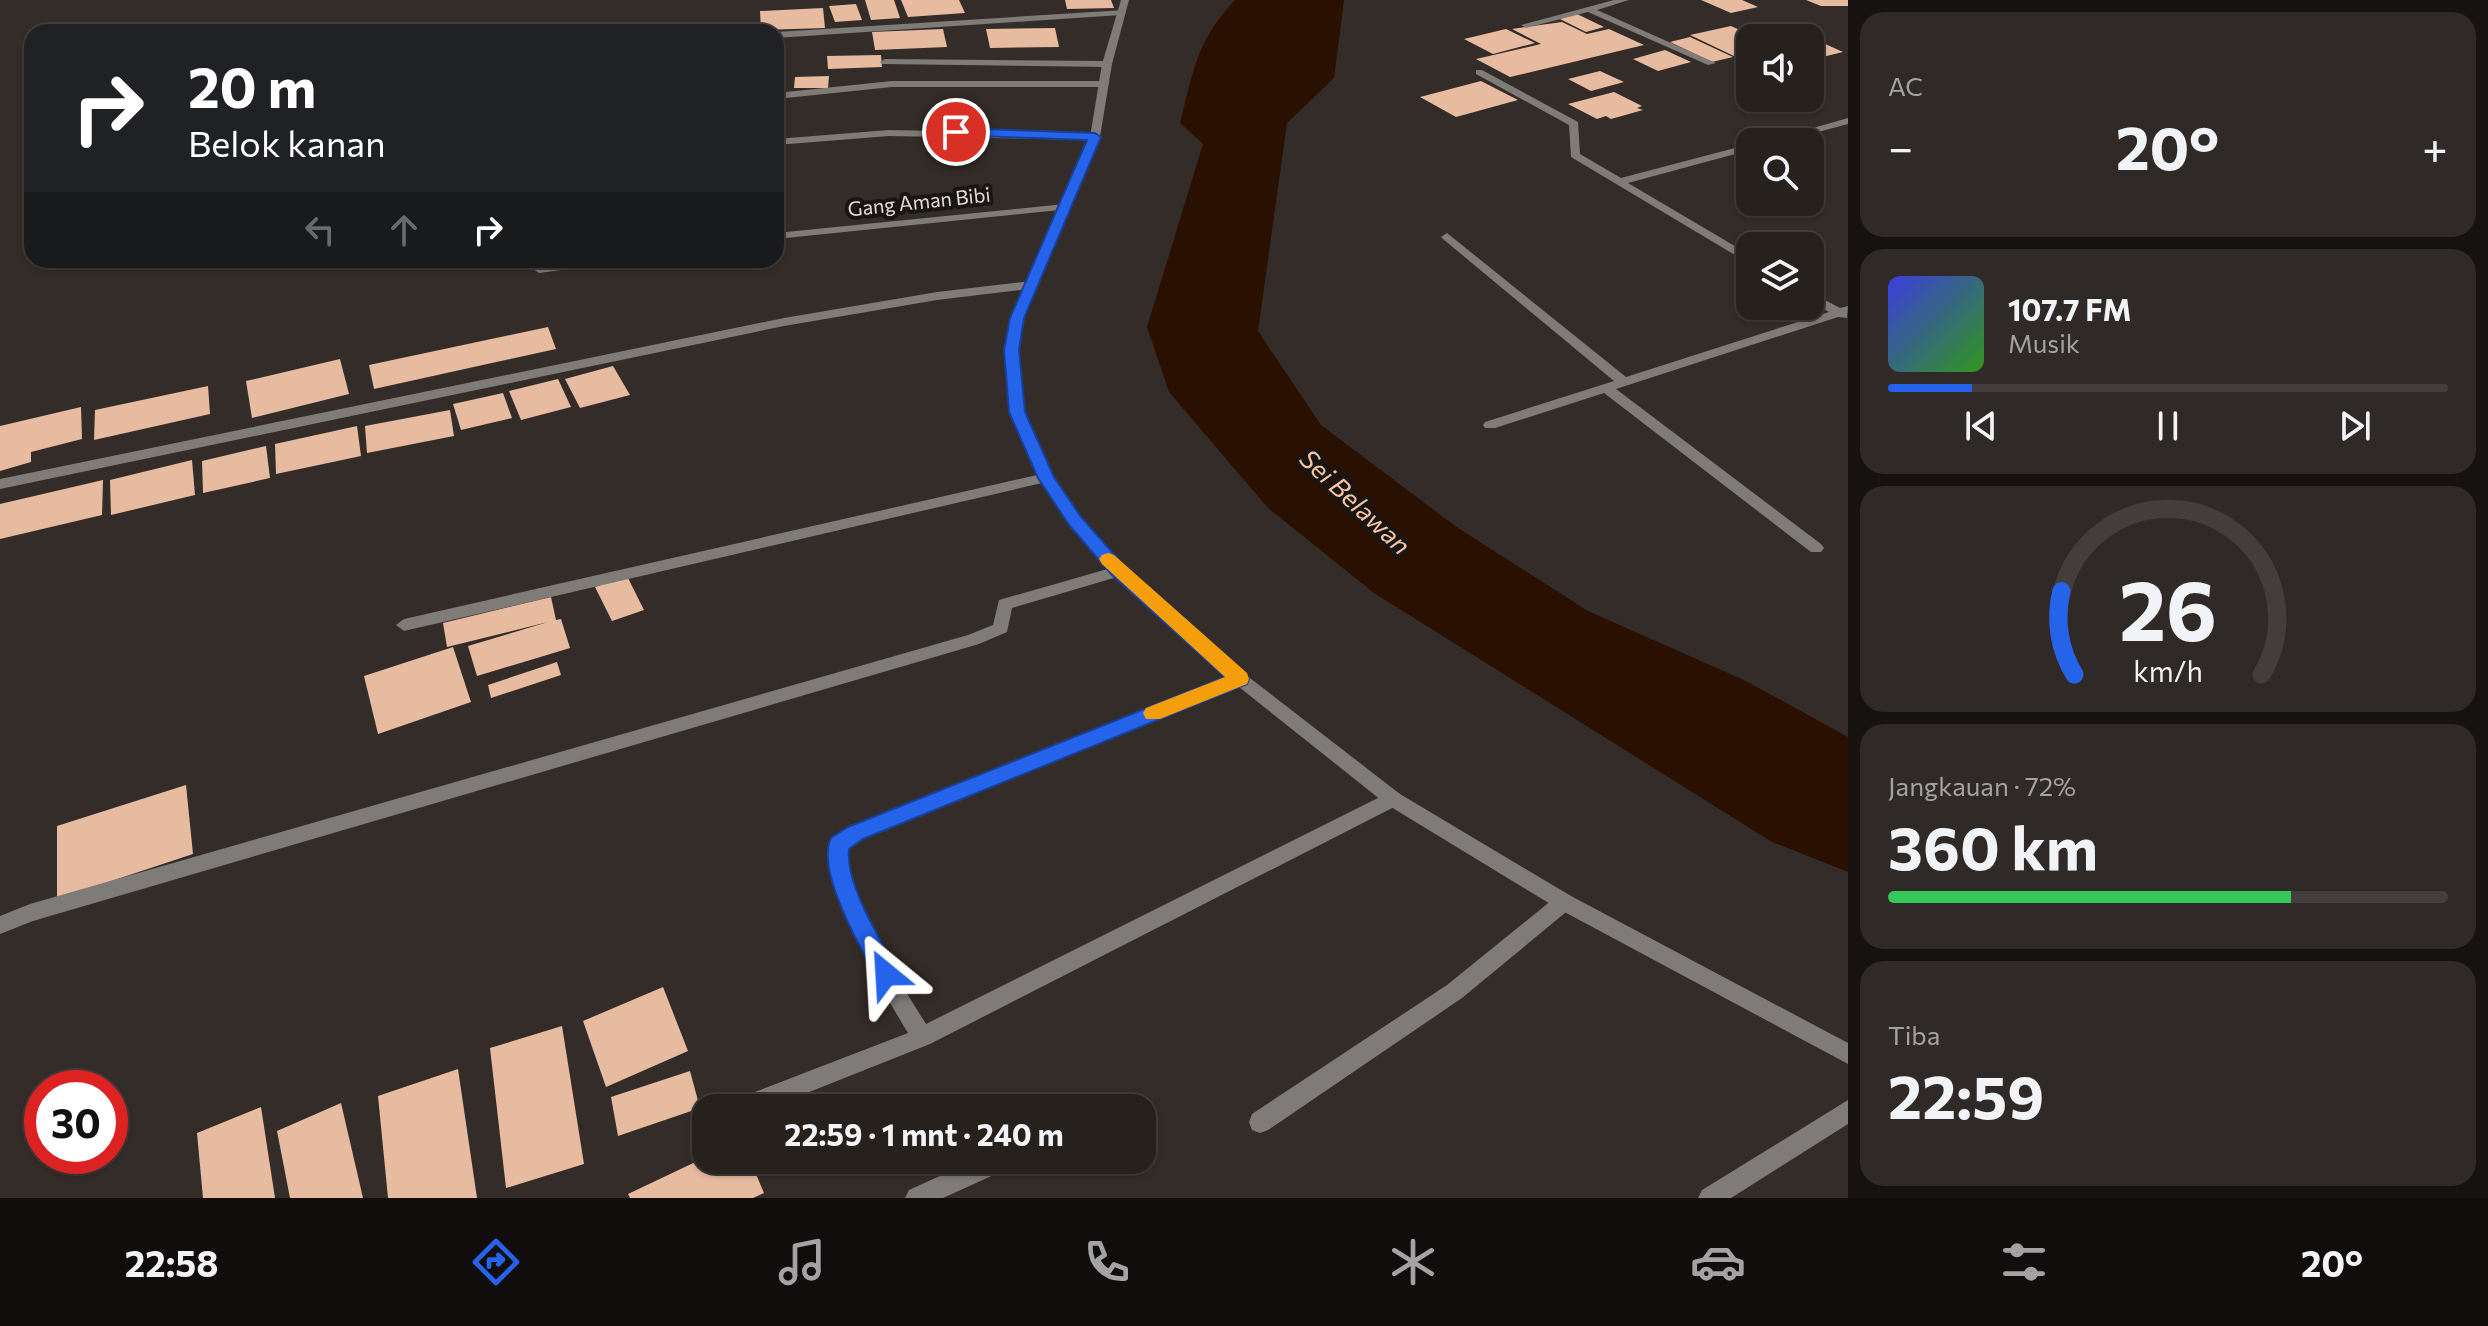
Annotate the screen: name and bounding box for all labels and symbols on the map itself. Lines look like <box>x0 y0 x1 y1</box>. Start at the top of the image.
pin <box>922 98 990 166</box>
street label: Gang Aman Bibi <box>846 182 992 220</box>
water label: Sei Belawan <box>1294 442 1418 560</box>
position arrow <box>844 932 928 1016</box>
speed limit sign: 30 <box>24 1070 128 1174</box>

